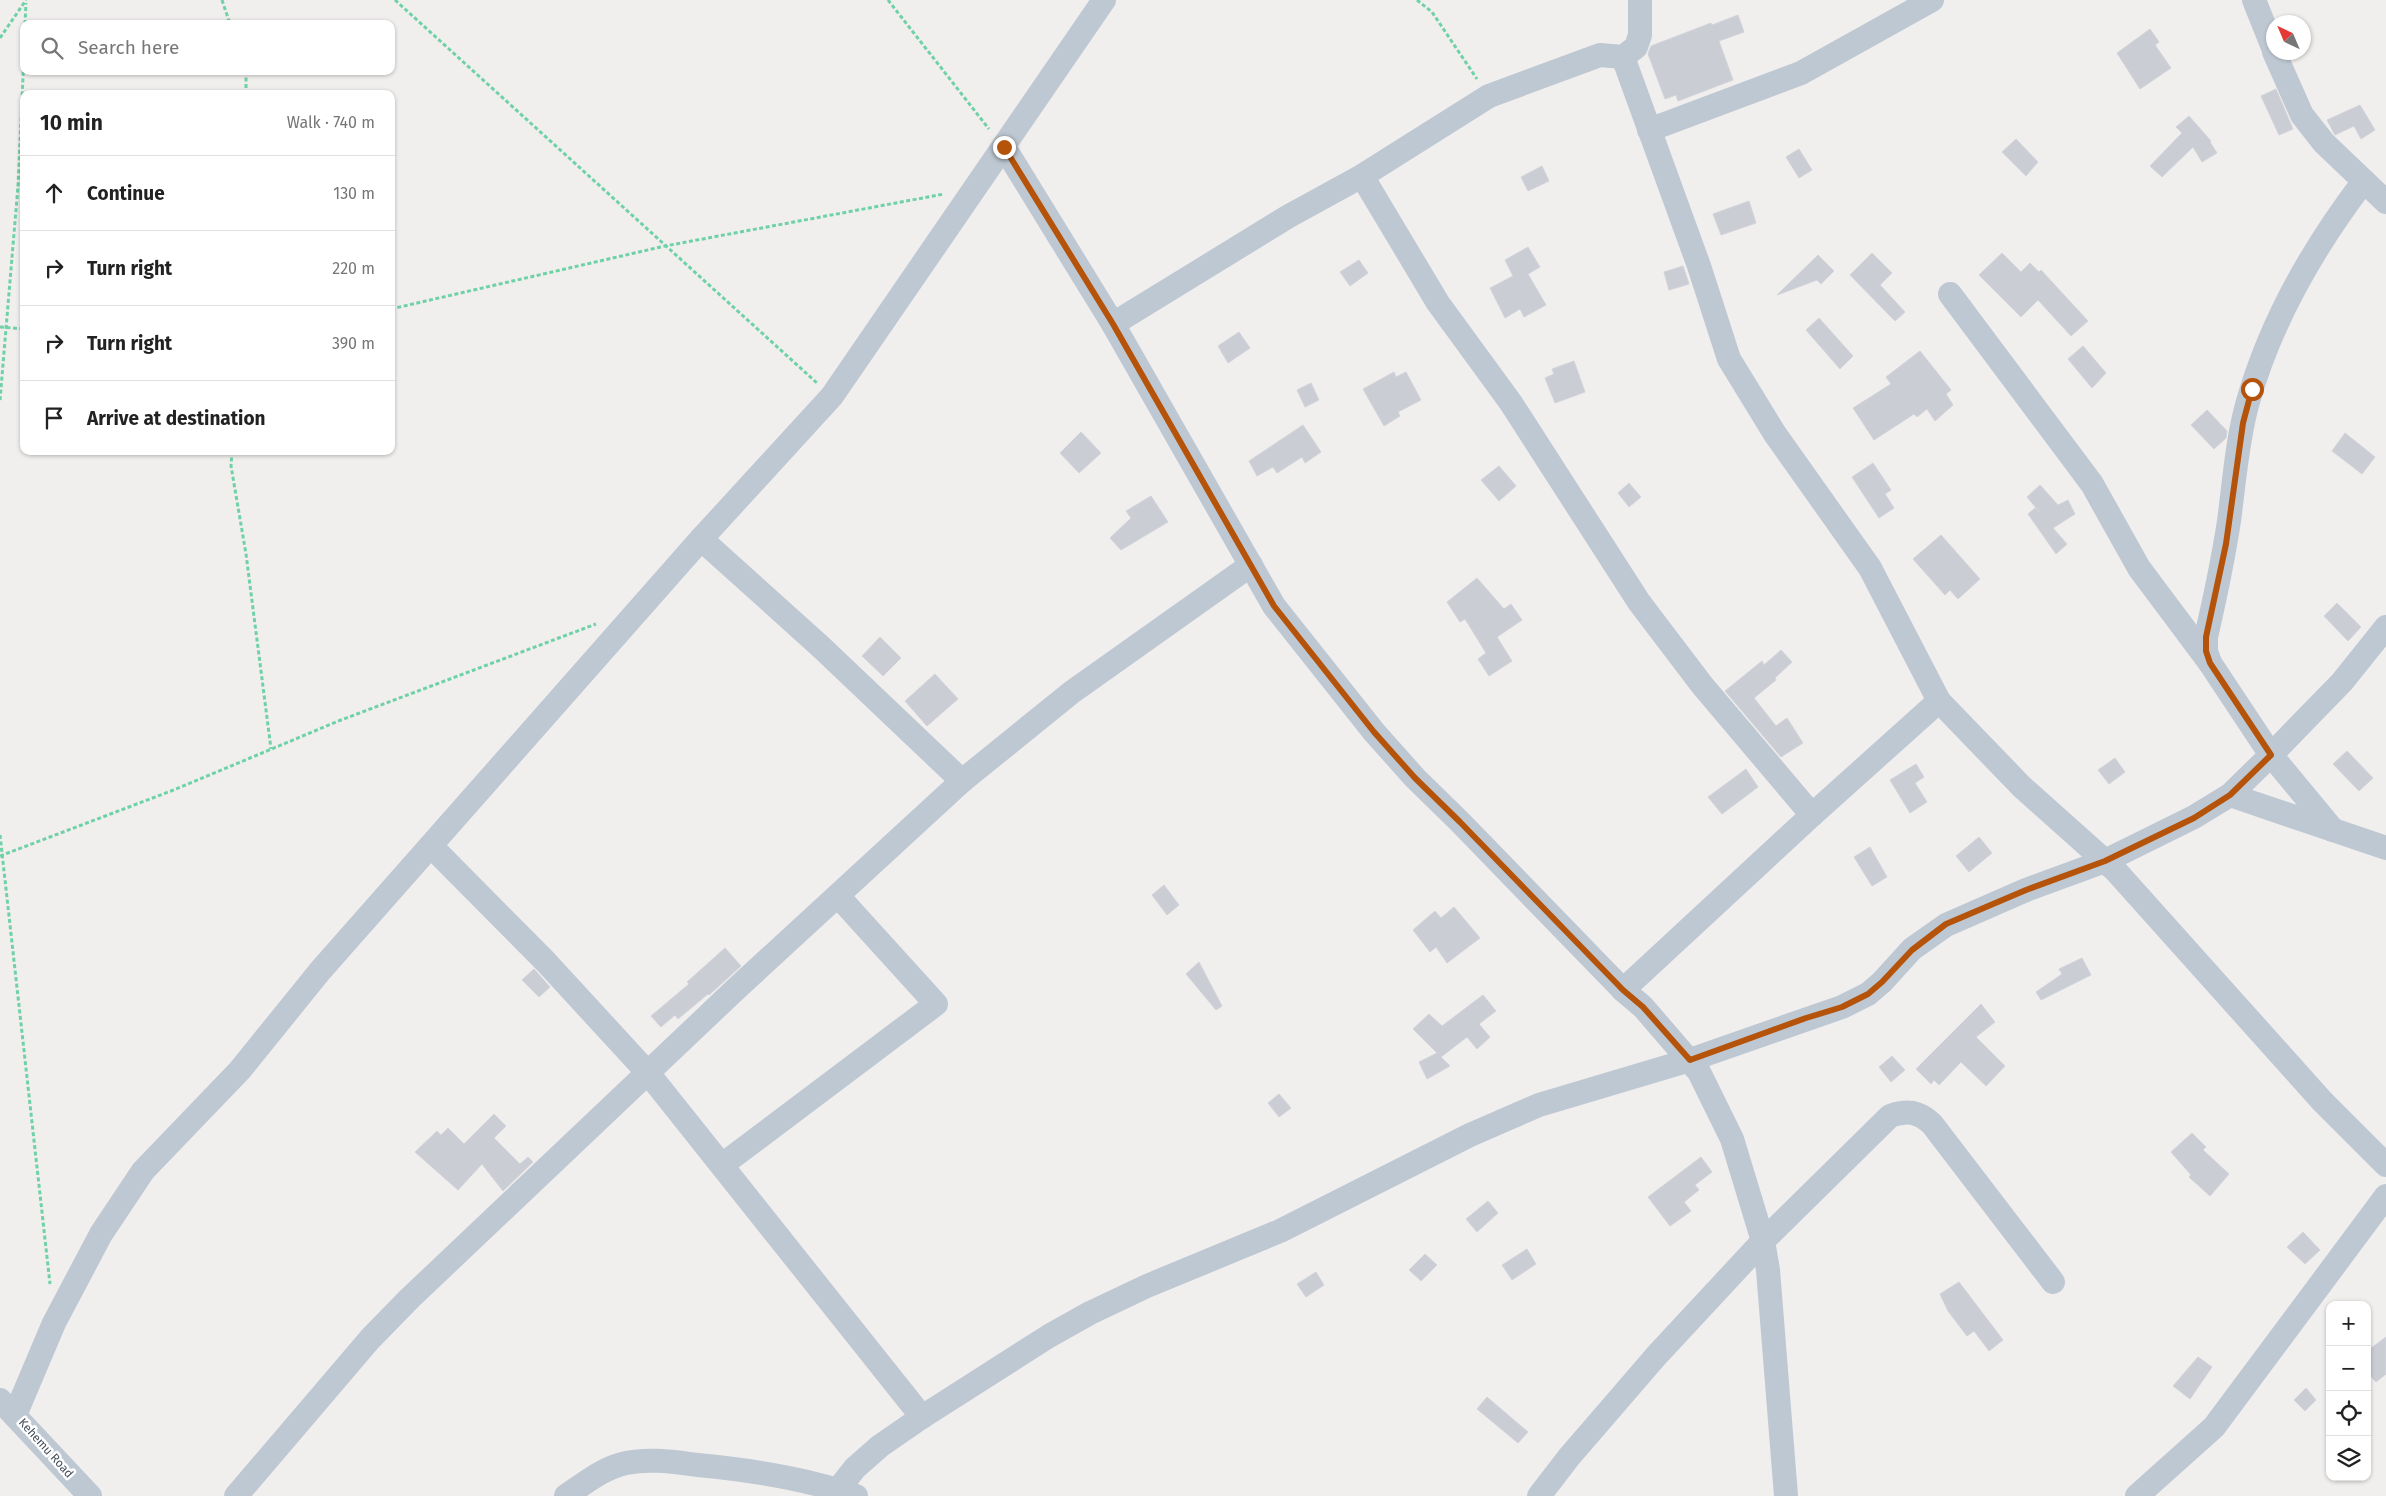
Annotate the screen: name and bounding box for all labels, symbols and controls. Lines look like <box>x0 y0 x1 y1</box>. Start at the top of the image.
north arrow <box>2266 15 2311 60</box>
search box <box>20 20 395 75</box>
icon: search <box>38 34 66 62</box>
text: Search here <box>78 36 179 59</box>
text: 10 min <box>40 110 103 136</box>
text: Walk · 740 m <box>287 113 375 132</box>
route end <box>993 136 1016 159</box>
icon: ahead <box>40 179 68 207</box>
text: Continue <box>87 182 165 205</box>
text: 130 m <box>333 184 375 203</box>
icon: right <box>40 254 68 282</box>
text: Turn right <box>87 257 172 280</box>
text: 220 m <box>332 259 375 278</box>
icon: right <box>40 329 68 357</box>
text: Turn right <box>87 332 172 355</box>
text: 390 m <box>332 334 375 353</box>
route start <box>2241 378 2264 401</box>
icon: arrive <box>40 404 68 432</box>
text: Arrive at destination <box>87 407 266 430</box>
map controls <box>2326 1301 2371 1481</box>
button: + <box>2326 1301 2371 1346</box>
button: − <box>2326 1346 2371 1391</box>
button: locate <box>2326 1391 2371 1436</box>
street label: Kehemu Road <box>16 1415 76 1481</box>
button: layers <box>2326 1436 2371 1481</box>

